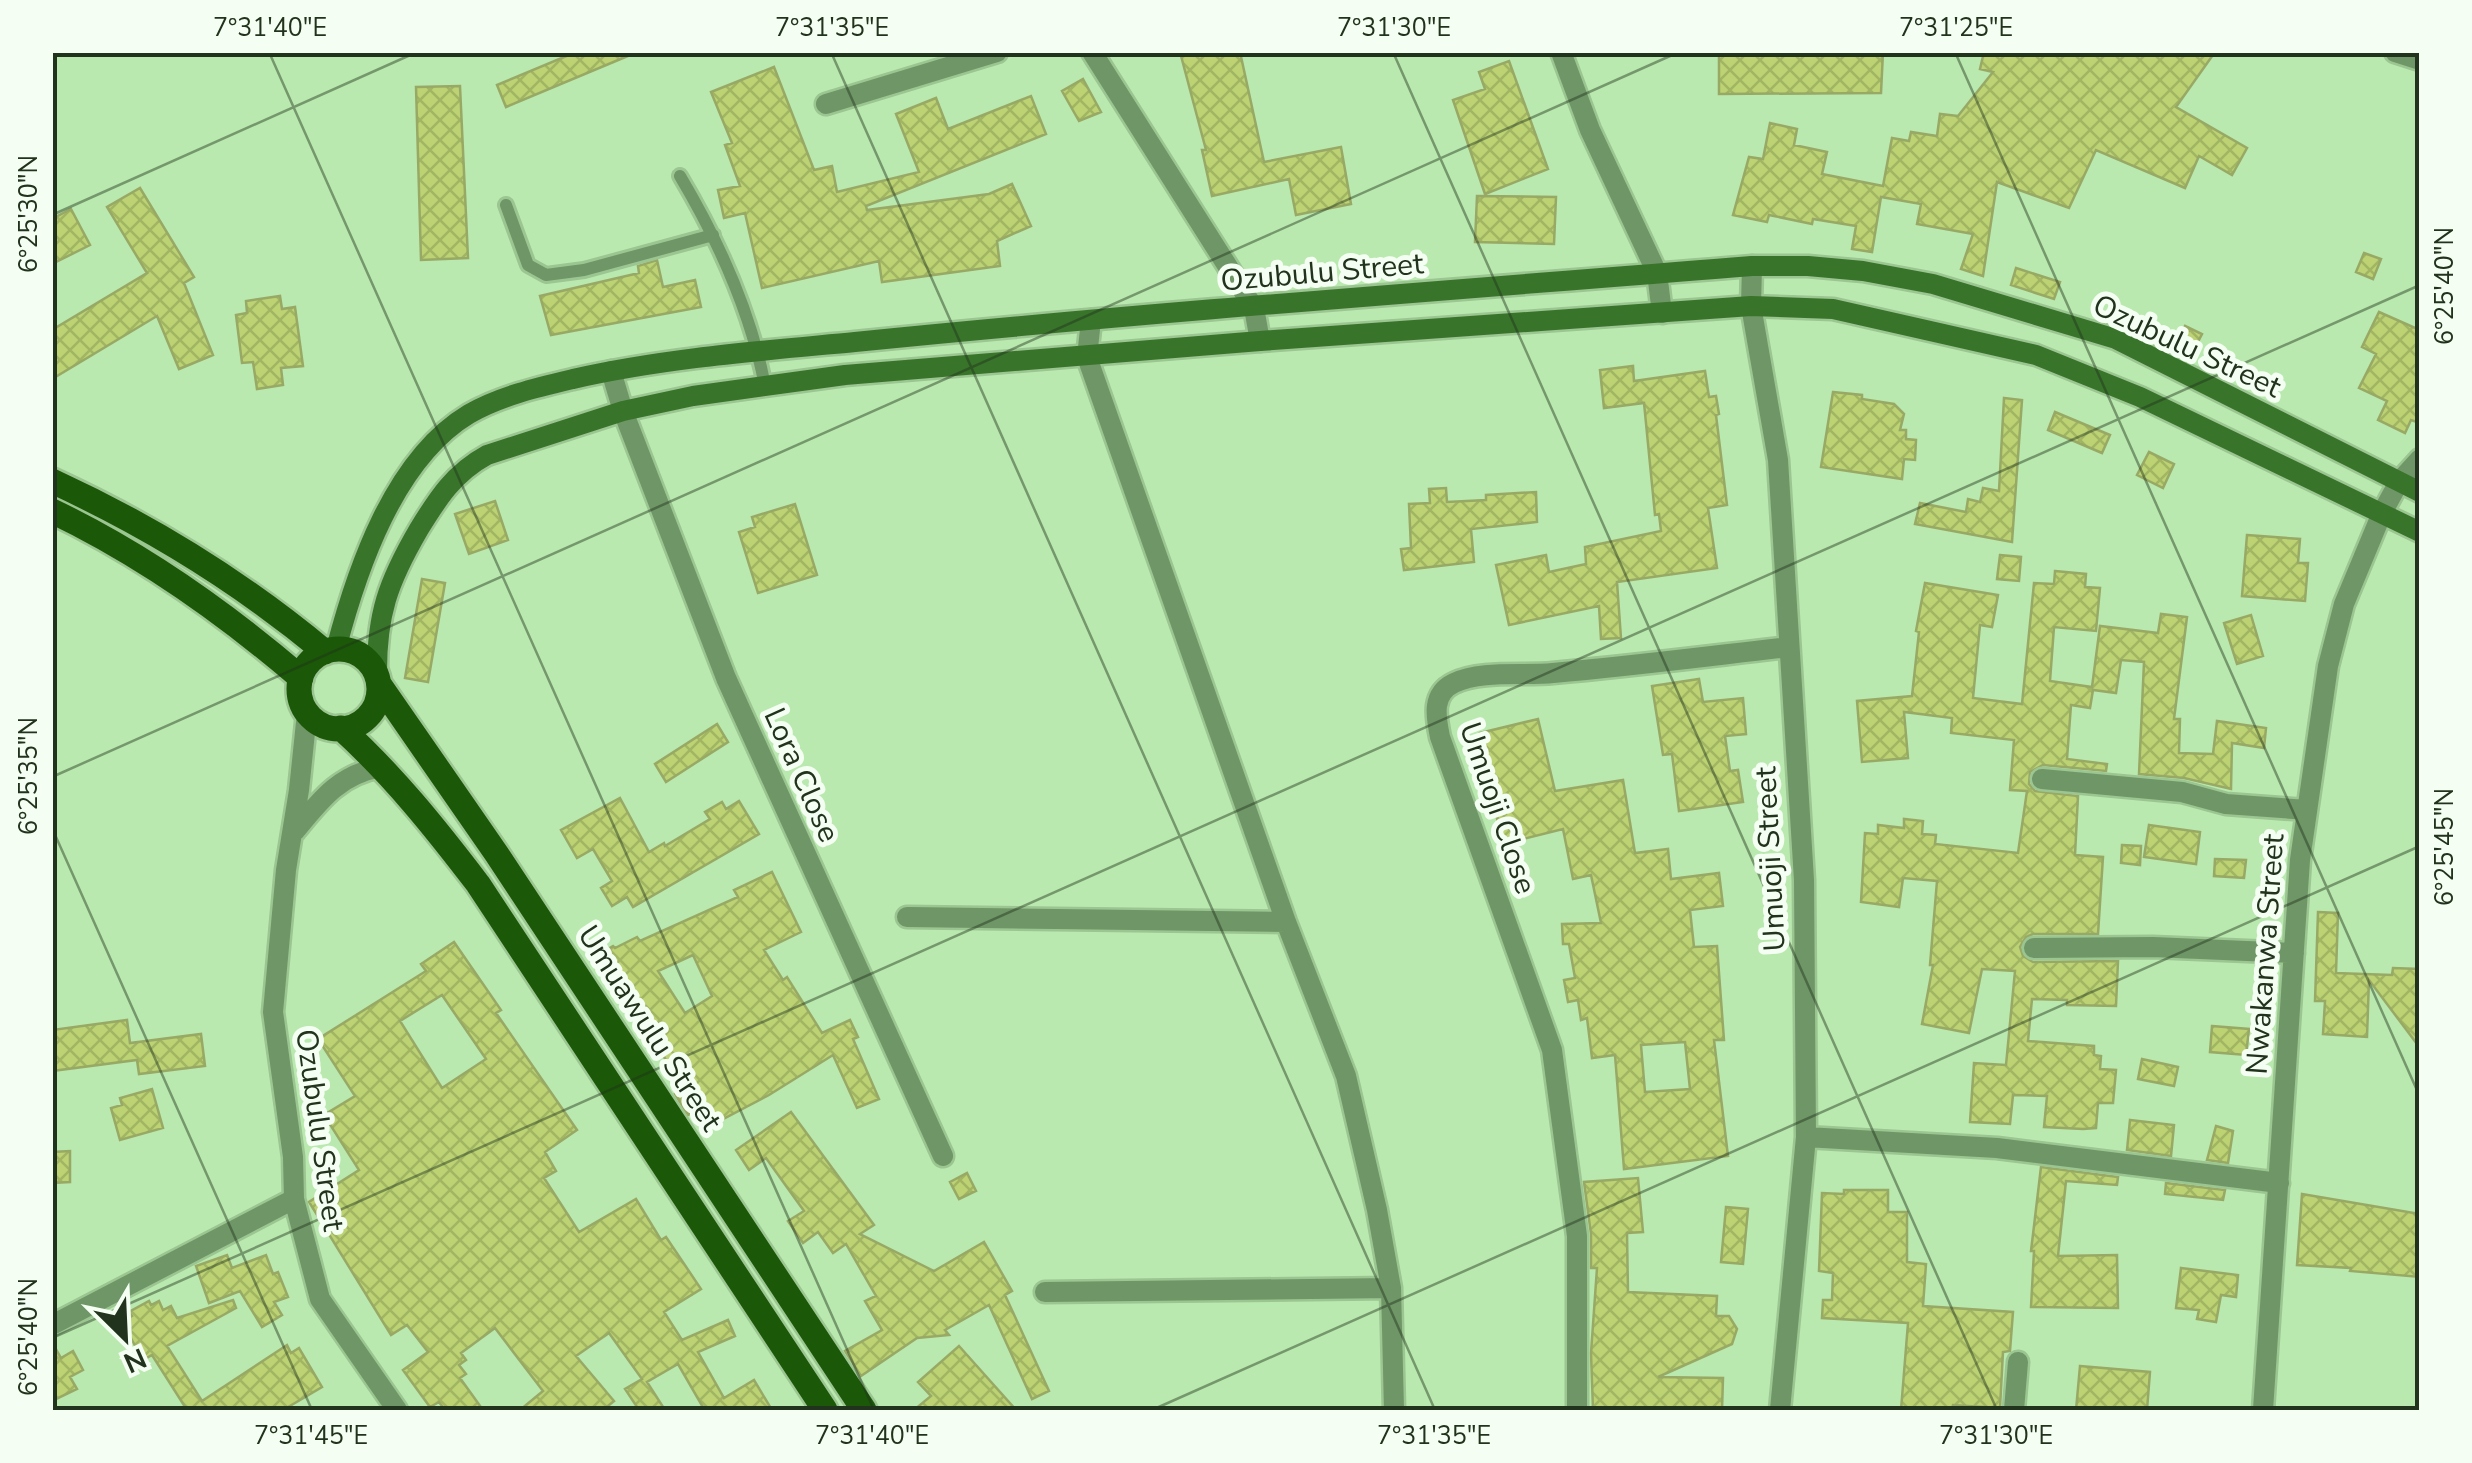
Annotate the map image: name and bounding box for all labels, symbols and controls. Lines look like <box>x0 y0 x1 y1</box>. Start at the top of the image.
text: 7°31'40"E <box>213 11 327 45</box>
text: 7°31'35"E <box>775 11 889 45</box>
text: 7°31'30"E <box>1337 11 1451 45</box>
text: 7°31'25"E <box>1899 11 2013 45</box>
text: 6°25'30"N <box>12 155 46 273</box>
text: 6°25'40"N <box>2428 227 2462 345</box>
street label: Ozubulu Street <box>1219 243 1426 302</box>
street label: Ozubulu Street <box>2086 285 2288 408</box>
street label: Lora Close <box>754 702 849 849</box>
text: 6°25'35"N <box>12 717 46 835</box>
street label: Umuoji Close <box>1449 717 1546 899</box>
street label: Umuoji Street <box>1745 765 1796 952</box>
text: 6°25'45"N <box>2428 788 2462 906</box>
street label: Nwakanwa Street <box>2237 832 2294 1076</box>
street label: Umuawulu Street <box>568 918 732 1139</box>
street label: Ozubulu Street <box>285 1027 354 1234</box>
text: 6°25'40"N <box>12 1278 46 1396</box>
north arrow <box>75 1288 175 1388</box>
text: N <box>117 1338 152 1382</box>
text: 7°31'45"E <box>254 1419 368 1453</box>
text: 7°31'40"E <box>815 1419 929 1453</box>
text: 7°31'35"E <box>1377 1419 1491 1453</box>
text: 7°31'30"E <box>1939 1419 2053 1453</box>

